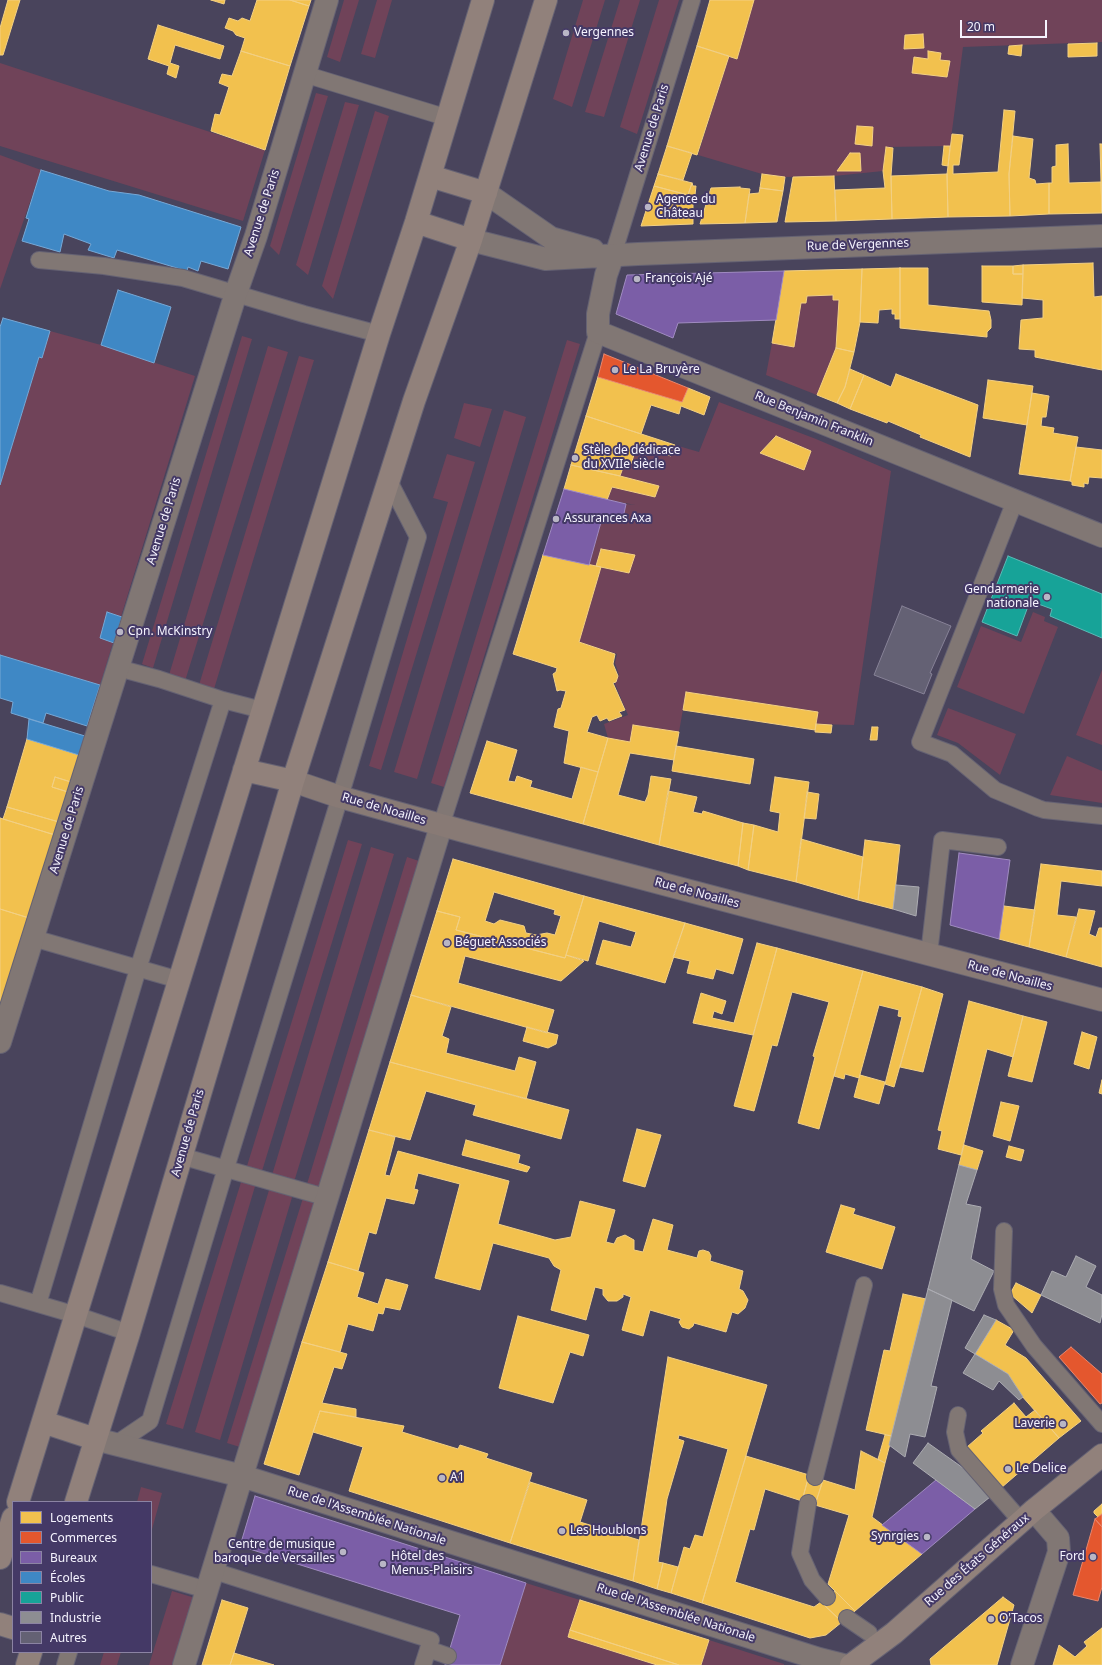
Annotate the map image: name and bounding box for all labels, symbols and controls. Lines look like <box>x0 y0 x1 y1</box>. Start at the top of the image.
scale bar <box>962 12 1049 38</box>
text: 20 m <box>967 18 995 35</box>
place label: Vergennes <box>574 26 634 40</box>
marker: Vergennes <box>561 28 571 38</box>
street label: Avenue de Paris <box>632 83 672 173</box>
street label: Avenue de Paris <box>241 168 283 258</box>
place label: Agence du Château <box>656 193 716 221</box>
marker: Agence du Château <box>643 202 653 212</box>
street label: Rue de Vergennes <box>807 236 909 254</box>
place label: François Ajé <box>645 272 713 286</box>
marker: François Ajé <box>632 274 642 284</box>
place label: Le La Bruyère <box>623 363 700 377</box>
marker: Le La Bruyère <box>610 365 620 375</box>
street label: Rue Benjamin Franklin <box>753 389 875 449</box>
place label: Stèle de dédicace du XVIIe siècle <box>583 444 681 472</box>
marker: Stèle de dédicace du XVIIe siècle <box>570 453 580 463</box>
street label: Avenue de Paris <box>144 476 184 566</box>
place label: Assurances Axa <box>564 512 652 526</box>
marker: Assurances Axa <box>551 514 561 524</box>
place label: Gendarmerie nationale <box>964 583 1039 611</box>
marker: Gendarmerie nationale <box>1042 592 1052 602</box>
place label: Cpn. McKinstry <box>128 625 212 639</box>
marker: Cpn. McKinstry <box>115 627 125 637</box>
street label: Avenue de Paris <box>47 785 87 875</box>
street label: Rue de Noailles <box>340 790 428 828</box>
street label: Rue de Noailles <box>653 875 741 911</box>
place label: Béguet Associés <box>455 936 546 950</box>
marker: Béguet Associés <box>442 938 452 948</box>
street label: Rue de Noailles <box>966 958 1054 994</box>
street label: Avenue de Paris <box>169 1088 207 1178</box>
place label: Laverie <box>1014 1417 1055 1431</box>
marker: Laverie <box>1058 1419 1068 1429</box>
place label: Le Delice <box>1016 1462 1066 1476</box>
marker: Le Delice <box>1003 1464 1013 1474</box>
place label: A1 <box>450 1471 465 1485</box>
marker: A1 <box>437 1473 447 1483</box>
street label: Rue de l'Assemblée Nationale <box>286 1484 448 1548</box>
legend <box>12 1501 152 1653</box>
text: Logements <box>50 1509 113 1526</box>
street label: Rue des États Généraux <box>922 1511 1032 1609</box>
place label: Les Houblons <box>570 1524 646 1538</box>
marker: Les Houblons <box>557 1526 567 1536</box>
text: Commerces <box>50 1529 117 1546</box>
place label: Synrgies <box>871 1530 919 1544</box>
marker: Synrgies <box>922 1532 932 1542</box>
place label: Centre de musique baroque de Versailles <box>214 1538 335 1566</box>
marker: Centre de musique baroque de Versailles <box>338 1547 348 1557</box>
text: Bureaux <box>50 1549 97 1566</box>
place label: Hôtel des Menus-Plaisirs <box>391 1550 473 1578</box>
place label: Ford <box>1059 1550 1085 1564</box>
marker: Ford <box>1088 1552 1098 1562</box>
marker: Hôtel des Menus-Plaisirs <box>378 1559 388 1569</box>
text: Écoles <box>50 1569 85 1586</box>
street label: Rue de l'Assemblée Nationale <box>595 1581 757 1645</box>
text: Public <box>50 1589 84 1606</box>
text: Industrie <box>50 1609 101 1626</box>
place label: O'Tacos <box>999 1612 1043 1626</box>
marker: O'Tacos <box>986 1614 996 1624</box>
text: Autres <box>50 1629 87 1646</box>

